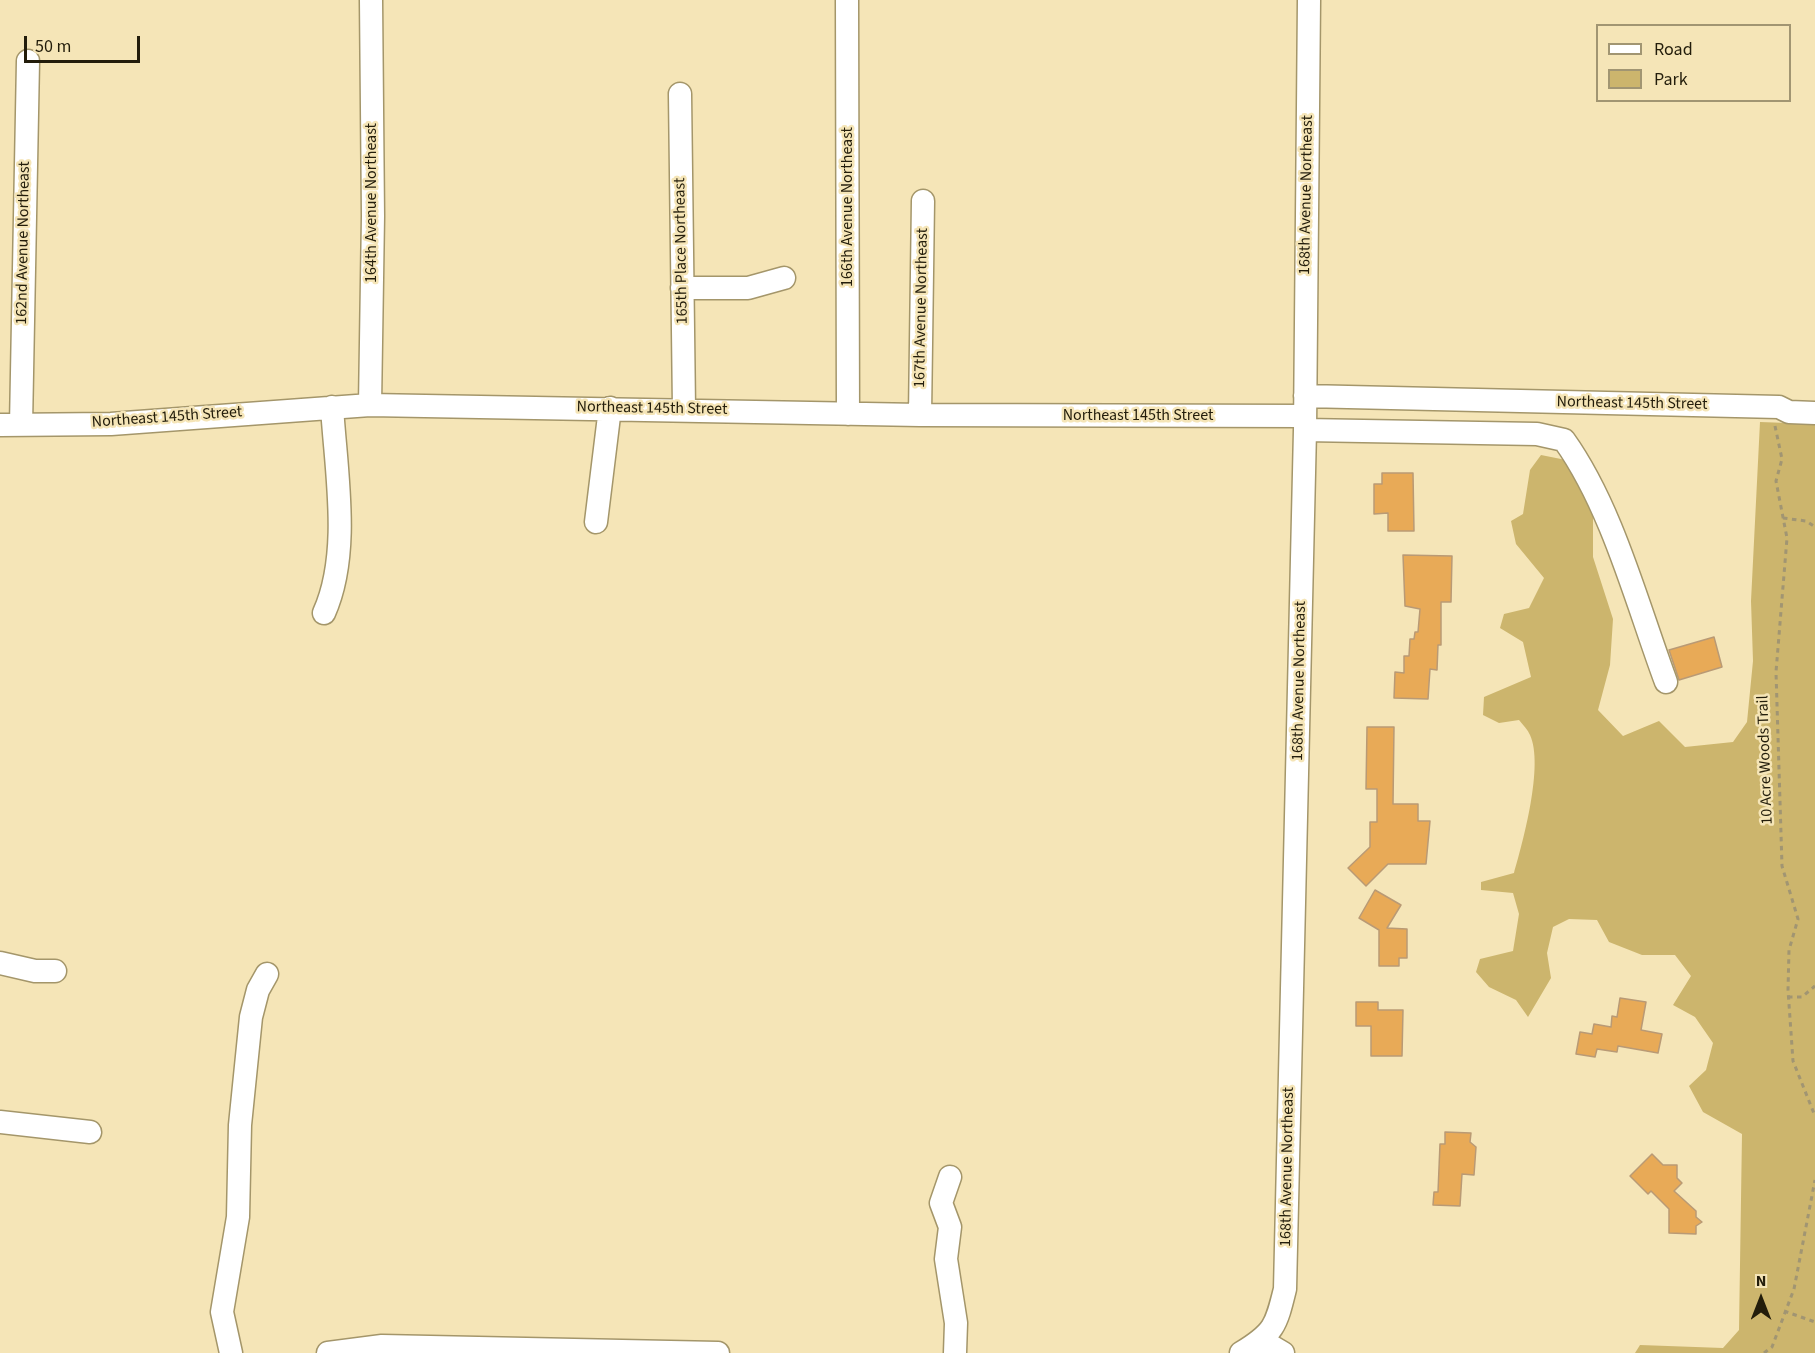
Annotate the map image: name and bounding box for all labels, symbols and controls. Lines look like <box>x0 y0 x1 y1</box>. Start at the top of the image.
scale bar <box>27 24 142 62</box>
legend <box>1596 24 1791 102</box>
text: 50 m <box>35 34 71 59</box>
text: Road <box>1654 37 1693 62</box>
text: Park <box>1654 67 1688 92</box>
street label: 168th Avenue Northeast <box>1296 115 1318 275</box>
street label: 164th Avenue Northeast <box>362 123 382 283</box>
street label: 166th Avenue Northeast <box>838 127 858 287</box>
street label: 162nd Avenue Northeast <box>13 161 35 325</box>
street label: 165th Place Northeast <box>671 177 693 325</box>
street label: 167th Avenue Northeast <box>911 228 933 388</box>
street label: Northeast 145th Street <box>1556 393 1708 415</box>
street label: Northeast 145th Street <box>576 398 728 420</box>
street label: Northeast 145th Street <box>91 403 243 433</box>
street label: Northeast 145th Street <box>1063 406 1213 426</box>
street label: 168th Avenue Northeast <box>1289 601 1311 761</box>
street label: 10 Acre Woods Trail <box>1754 695 1778 825</box>
street label: 168th Avenue Northeast <box>1277 1087 1299 1247</box>
north arrow <box>1731 1269 1791 1329</box>
text: N <box>1756 1270 1766 1292</box>

